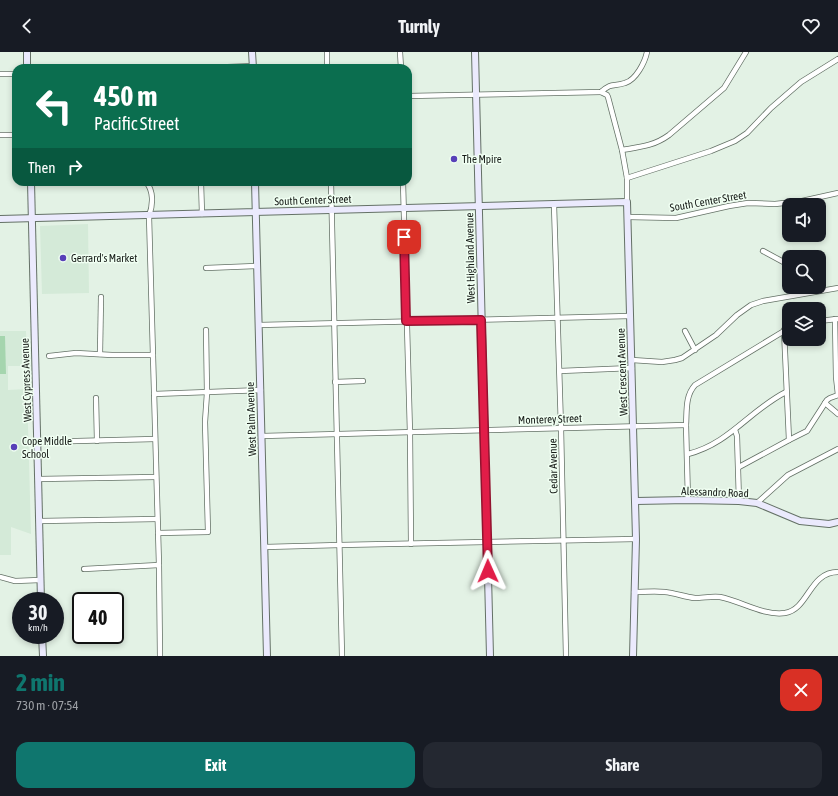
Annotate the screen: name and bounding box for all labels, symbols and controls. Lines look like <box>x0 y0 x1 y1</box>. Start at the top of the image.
icon: back <box>16 15 38 37</box>
icon: heart <box>800 15 822 37</box>
text: Turnly <box>398 16 440 37</box>
icon: left <box>28 80 80 132</box>
text: 450 m <box>94 80 157 112</box>
text: Pacific Street <box>94 113 179 134</box>
place label: The Mpire <box>462 153 502 165</box>
marker: The Mpire <box>449 154 459 164</box>
icon: right <box>64 156 86 178</box>
text: Then <box>28 159 56 176</box>
street label: South Center Street <box>669 188 747 214</box>
street label: South Center Street <box>274 193 352 207</box>
map controls <box>782 198 826 346</box>
button: sound <box>782 198 826 242</box>
street label: West Highland Avenue <box>463 213 477 303</box>
pin <box>387 220 421 254</box>
icon: arrive <box>393 226 415 248</box>
button: search <box>782 250 826 294</box>
place label: Gerrard's Market <box>71 252 137 264</box>
marker: Gerrard's Market <box>58 253 68 263</box>
button: layers <box>782 302 826 346</box>
street label: West Crescent Avenue <box>614 328 630 416</box>
street label: West Cypress Avenue <box>19 338 33 422</box>
street label: West Palm Avenue <box>244 382 258 456</box>
street label: Monterey Street <box>518 412 582 426</box>
place label: Cope Middle School <box>22 435 72 460</box>
street label: Cedar Avenue <box>547 438 559 494</box>
marker: Cope Middle School <box>9 442 19 452</box>
street label: Alessandro Road <box>681 485 749 499</box>
position arrow <box>467 550 509 592</box>
speed limit sign: 40 <box>72 592 124 644</box>
text: 30 <box>29 601 47 624</box>
text: km/h <box>28 622 48 633</box>
text: 2 min <box>16 669 65 696</box>
button: close <box>780 669 822 711</box>
text: 730 m · 07:54 <box>16 698 79 713</box>
button: Exit <box>16 742 415 788</box>
button: Share <box>423 742 822 788</box>

